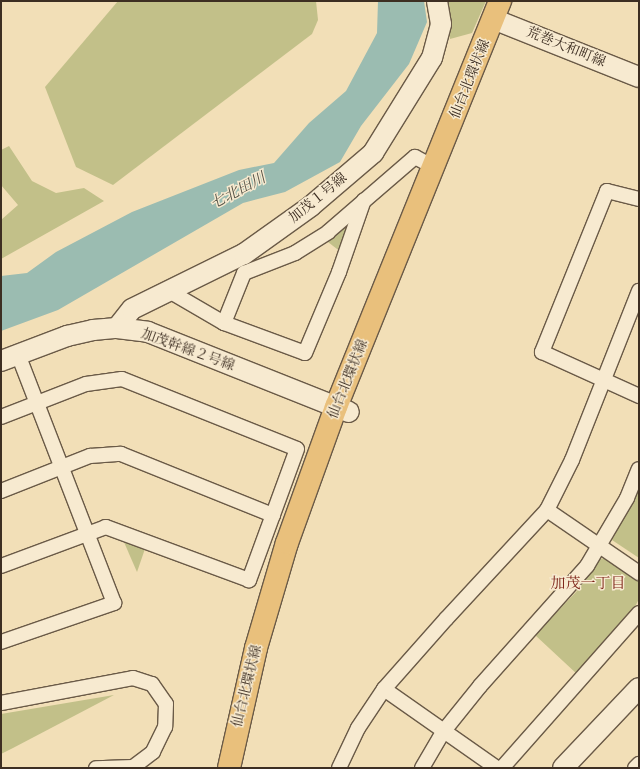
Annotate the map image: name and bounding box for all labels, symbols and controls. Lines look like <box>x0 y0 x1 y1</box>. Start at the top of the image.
street label: 荒巻大和町線 <box>524 23 608 71</box>
street label: 仙台北環状線 <box>446 37 494 121</box>
water label: 七北田川 <box>207 169 269 213</box>
street label: 加茂１号線 <box>286 169 350 227</box>
street label: 加茂幹線２号線 <box>139 325 237 375</box>
street label: 仙台北環状線 <box>324 337 372 421</box>
district label: 加茂一丁目 <box>551 575 625 593</box>
street label: 仙台北環状線 <box>229 643 265 729</box>

